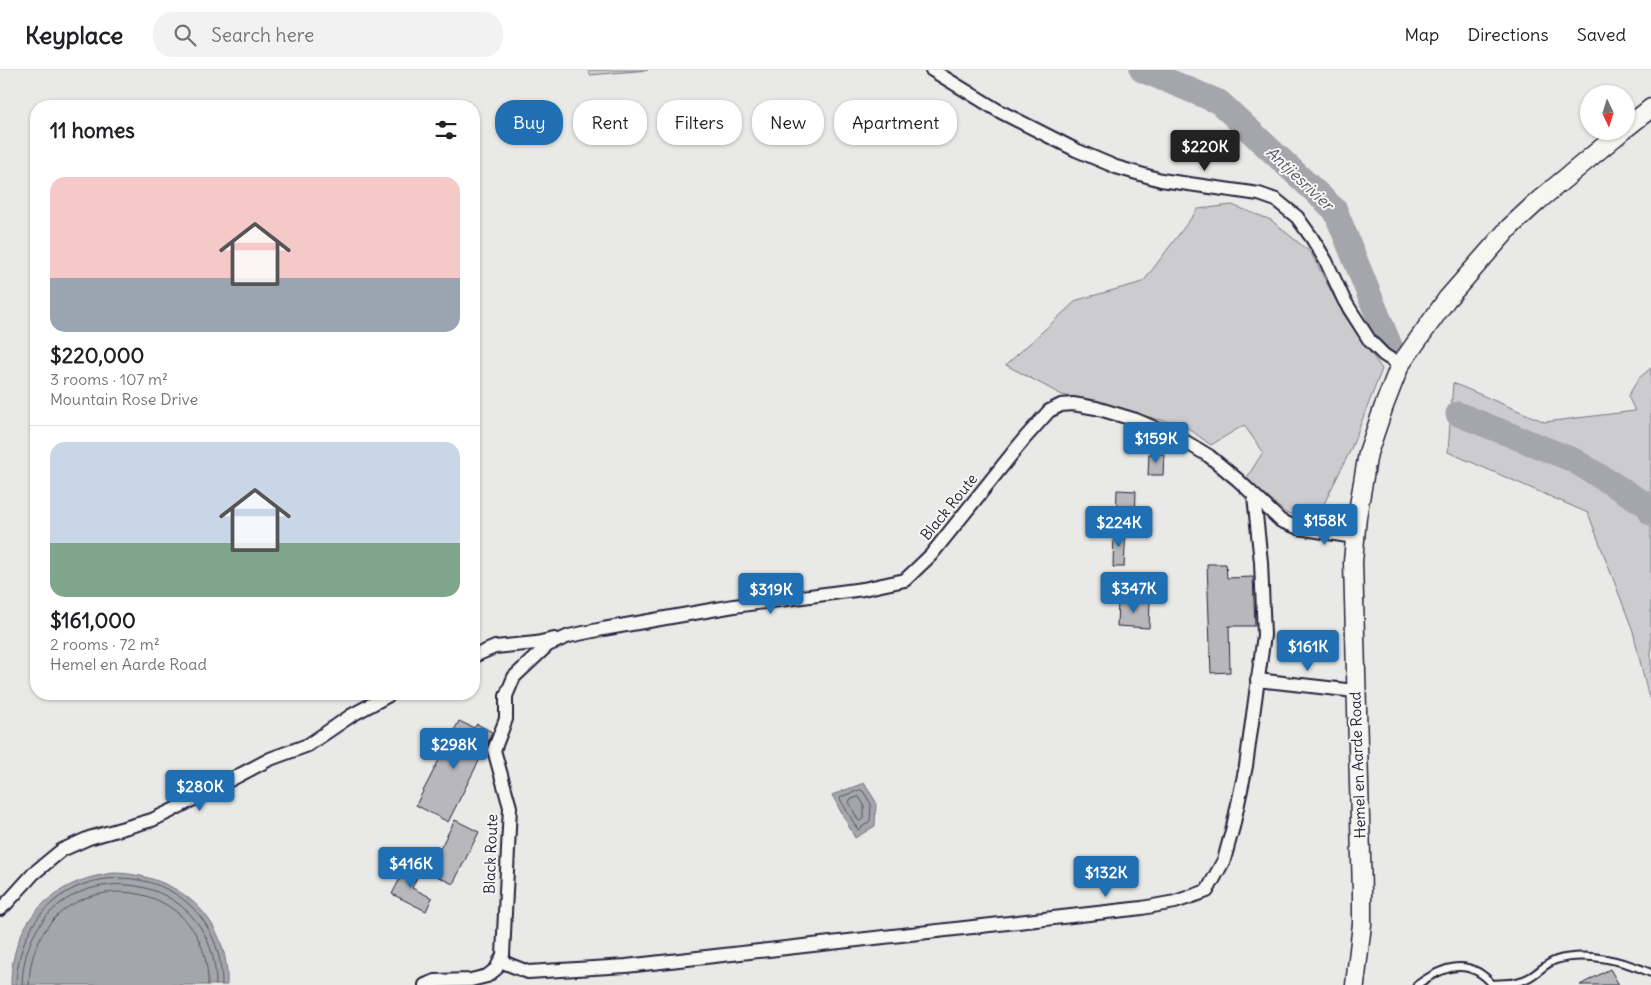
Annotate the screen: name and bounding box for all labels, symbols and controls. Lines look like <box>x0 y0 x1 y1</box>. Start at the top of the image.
search box <box>153 12 503 57</box>
text: Keyplace <box>25 20 123 50</box>
icon: search <box>171 21 199 49</box>
text: Search here <box>211 23 314 47</box>
text: Map <box>1404 23 1439 46</box>
text: Directions <box>1467 23 1549 46</box>
text: Saved <box>1577 23 1626 46</box>
north arrow <box>1580 85 1635 140</box>
map controls <box>1580 85 1635 140</box>
chip: Buy <box>495 100 563 145</box>
chip: Rent <box>573 100 647 145</box>
chip: Filters <box>657 100 742 145</box>
chip: New <box>752 100 824 145</box>
chip: Apartment <box>834 100 957 145</box>
icon: filters <box>432 116 460 144</box>
text: 11 homes <box>50 117 135 144</box>
pin: $220K <box>1170 129 1240 172</box>
text: $220K <box>1182 136 1228 156</box>
water label: Antjiesrivier <box>1262 142 1340 216</box>
icon: home <box>210 209 300 299</box>
text: $220,000 <box>50 342 144 369</box>
text: 3 rooms · 107 m² <box>50 369 168 389</box>
text: Mountain Rose Drive <box>50 389 198 409</box>
pin: $159K <box>1121 422 1191 464</box>
text: $159K <box>1134 428 1178 448</box>
street label: Black Route <box>916 470 981 544</box>
icon: home <box>210 475 300 565</box>
pin: $158K <box>1290 504 1360 546</box>
pin: $224K <box>1084 506 1154 548</box>
text: $158K <box>1303 510 1347 530</box>
text: $224K <box>1096 512 1142 532</box>
pin: $319K <box>736 572 806 615</box>
pin: $347K <box>1099 572 1169 614</box>
text: $347K <box>1112 578 1156 598</box>
text: $319K <box>749 579 793 599</box>
text: $161,000 <box>50 607 136 634</box>
pin: $161K <box>1273 630 1343 672</box>
text: 2 rooms · 72 m² <box>50 634 160 654</box>
text: $161K <box>1288 636 1328 656</box>
text: Hemel en Aarde Road <box>50 654 207 674</box>
street label: Hemel en Aarde Road <box>1345 691 1370 839</box>
pin: $298K <box>419 728 489 770</box>
text: $298K <box>431 734 477 754</box>
pin: $280K <box>165 770 235 812</box>
text: $280K <box>176 776 224 796</box>
street label: Black Route <box>480 814 501 894</box>
pin: $416K <box>376 846 446 889</box>
text: $416K <box>389 853 433 873</box>
pin: $132K <box>1071 856 1141 898</box>
text: $132K <box>1085 862 1127 882</box>

